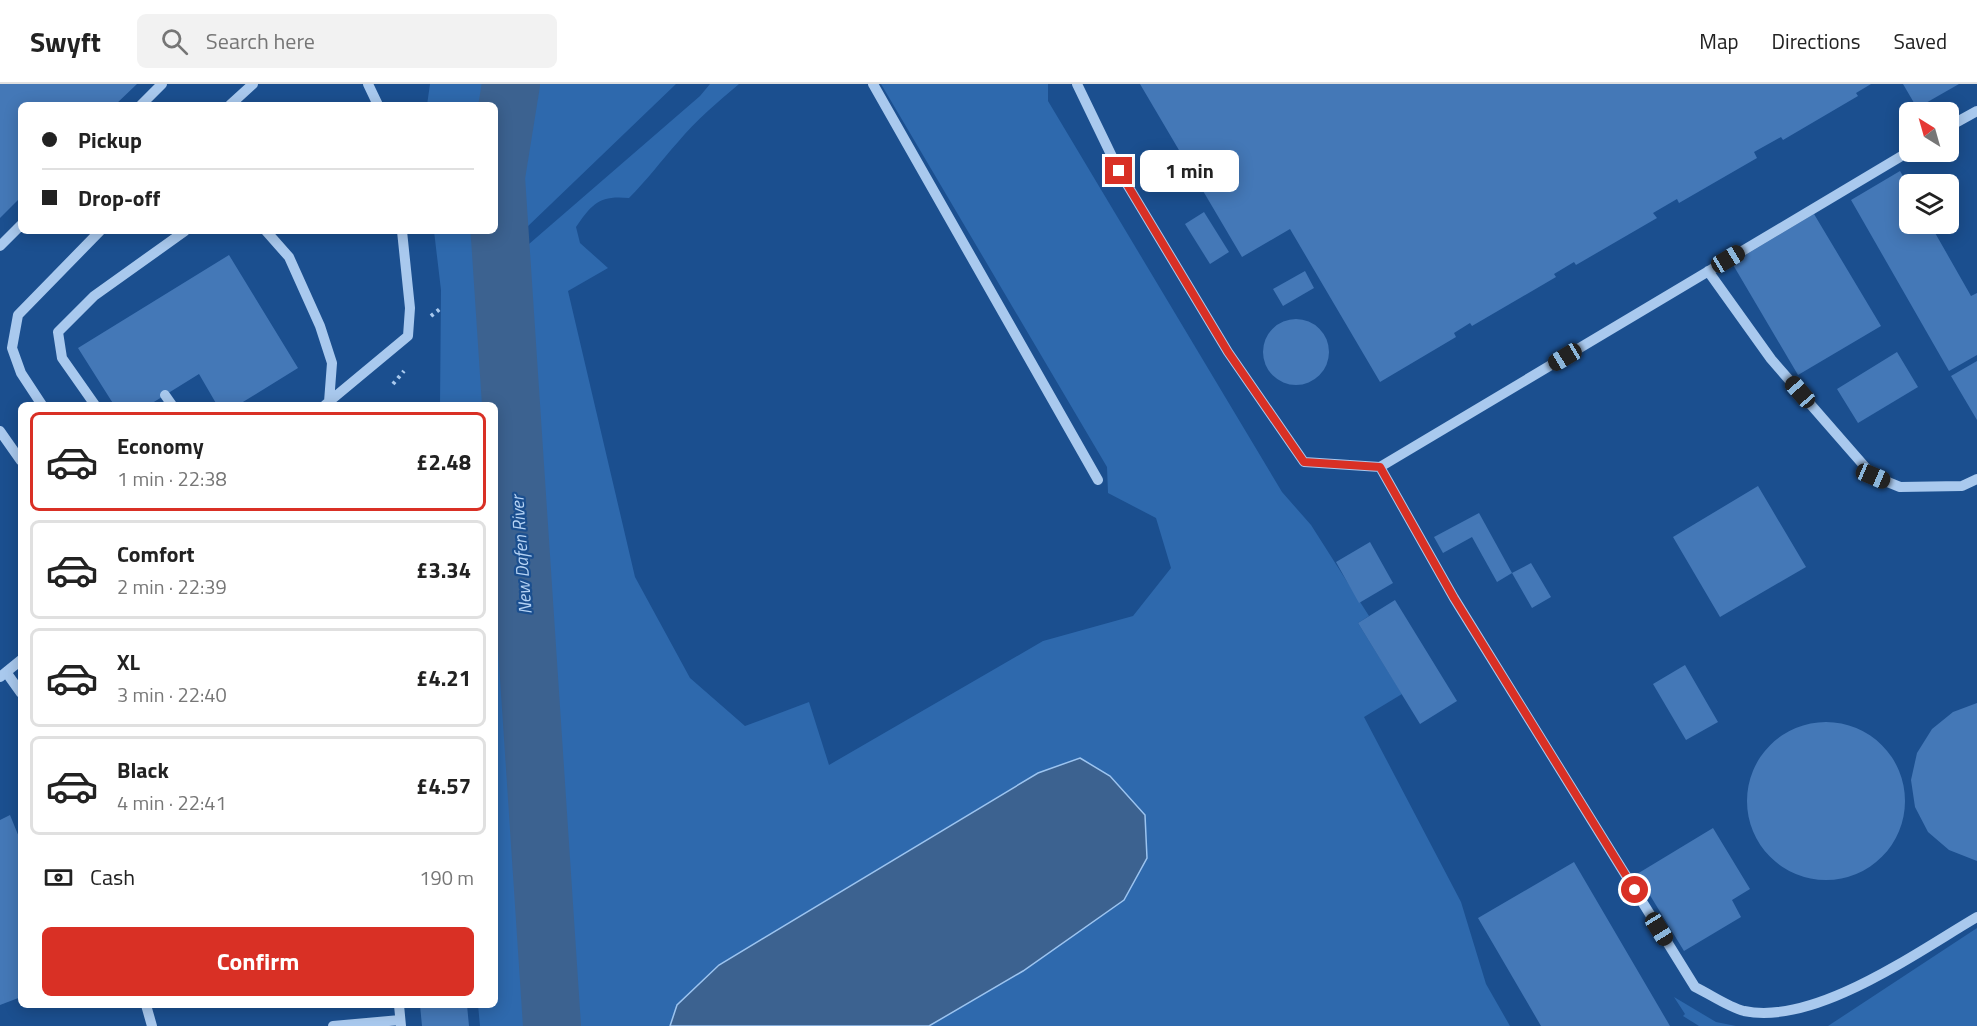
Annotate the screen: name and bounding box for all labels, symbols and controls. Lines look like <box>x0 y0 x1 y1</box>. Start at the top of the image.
search box <box>137 14 557 68</box>
text: Swyft <box>30 20 101 63</box>
text: Search here <box>206 24 315 58</box>
icon: search <box>158 25 191 58</box>
text: Map <box>1699 25 1739 57</box>
text: Directions <box>1772 25 1861 57</box>
text: Saved <box>1894 25 1947 57</box>
north arrow <box>1899 102 1959 162</box>
map controls <box>1899 102 1959 234</box>
text: Pickup <box>78 123 142 157</box>
callout: 1 min <box>1140 150 1239 192</box>
text: 1 min <box>1165 155 1214 186</box>
route end <box>1105 157 1132 184</box>
button: layers <box>1899 174 1959 234</box>
text: Drop-off <box>78 181 160 215</box>
car <box>1708 242 1748 276</box>
car <box>1545 340 1585 374</box>
car <box>1781 373 1819 411</box>
text: Economy <box>117 429 204 463</box>
icon: car <box>45 435 99 489</box>
text: £2.48 <box>416 445 471 479</box>
car <box>1853 461 1893 491</box>
text: 1 min · 22:38 <box>117 463 227 494</box>
water label: New Dafen River <box>503 492 539 615</box>
text: Comfort <box>117 537 195 571</box>
icon: car <box>45 543 99 597</box>
text: £3.34 <box>416 553 471 587</box>
text: 2 min · 22:39 <box>117 571 227 602</box>
text: XL <box>117 645 140 679</box>
icon: car <box>45 651 99 705</box>
text: £4.21 <box>416 661 471 695</box>
text: 3 min · 22:40 <box>117 679 227 710</box>
text: Black <box>117 753 169 787</box>
icon: car <box>45 759 99 813</box>
text: £4.57 <box>416 769 471 803</box>
text: 4 min · 22:41 <box>117 787 227 818</box>
text: Cash <box>90 860 135 894</box>
icon: cash <box>42 861 75 894</box>
text: 190 m <box>419 862 474 893</box>
route start <box>1621 876 1648 903</box>
car <box>1642 909 1676 949</box>
button: Confirm <box>42 927 474 996</box>

